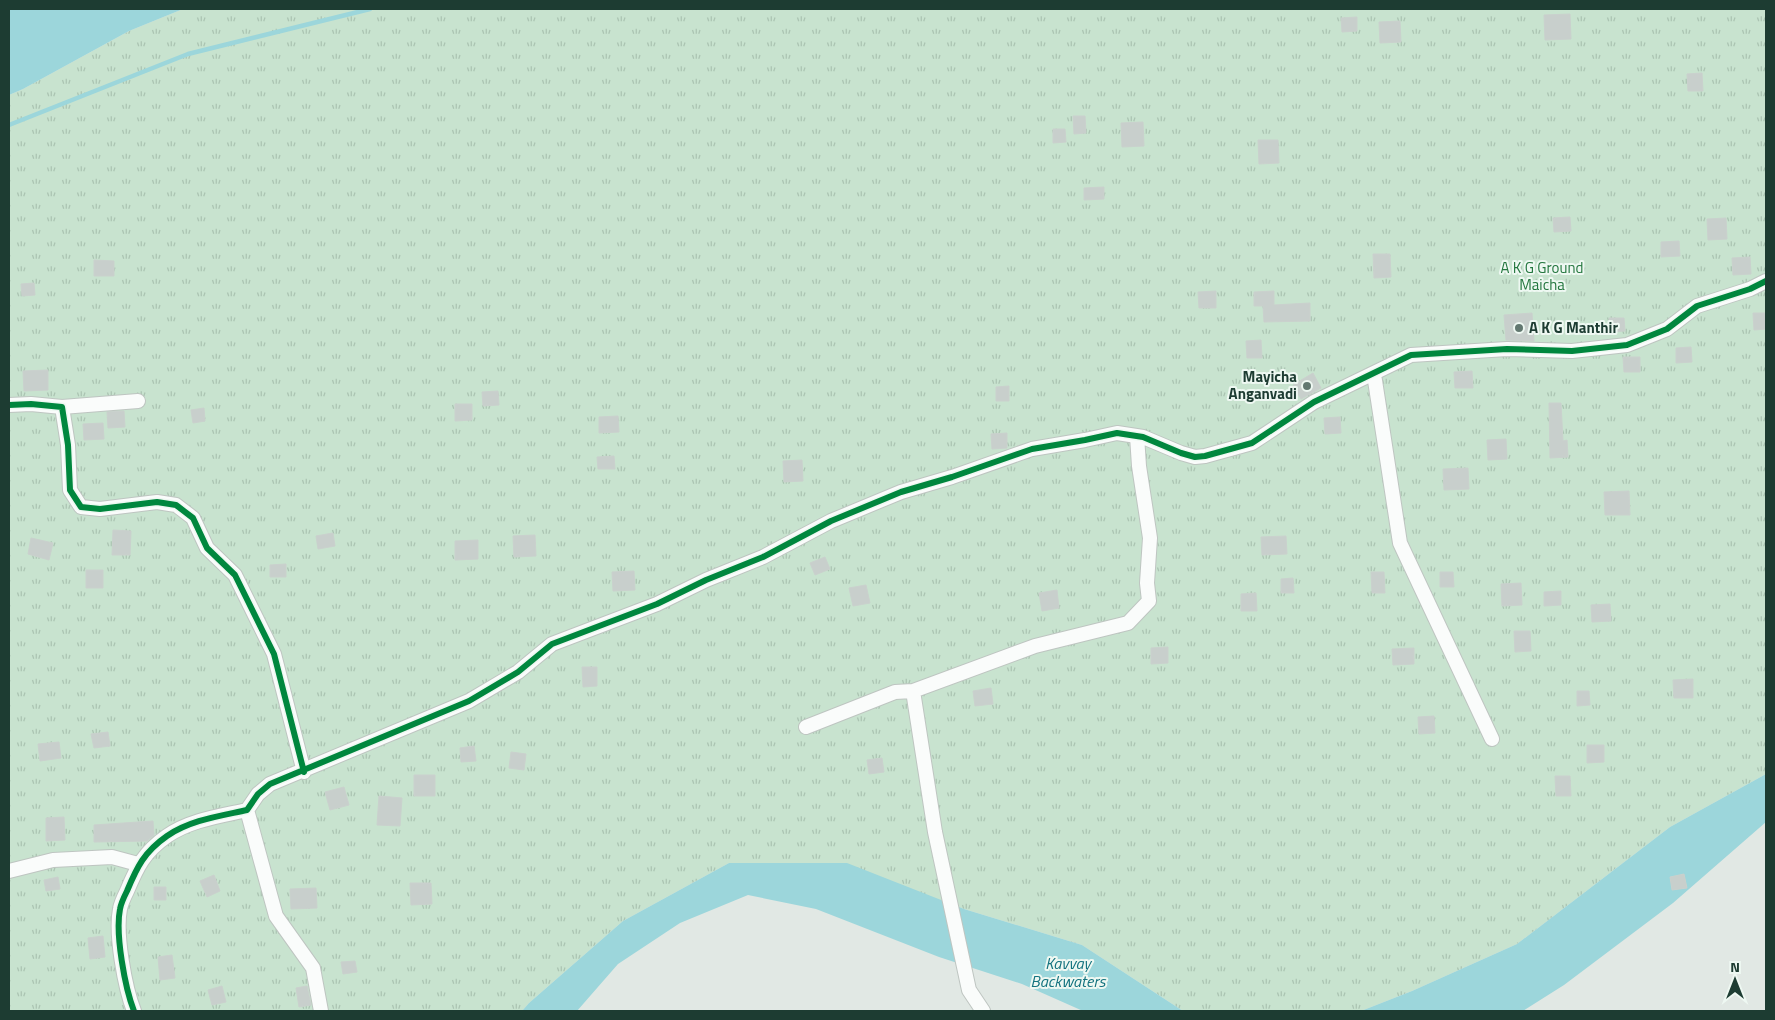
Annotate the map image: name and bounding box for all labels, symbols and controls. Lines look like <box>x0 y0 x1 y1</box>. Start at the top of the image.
park label: A K G Ground Maicha <box>1501 256 1583 296</box>
place label: A K G Manthir <box>1529 316 1618 339</box>
marker: A K G Manthir <box>1513 322 1525 334</box>
place label: Mayicha Anganvadi <box>1229 365 1297 405</box>
marker: Mayicha Anganvadi <box>1301 380 1313 392</box>
water label: Kavvay Backwaters <box>1031 951 1107 993</box>
north arrow <box>1710 955 1760 1005</box>
text: N <box>1730 956 1740 977</box>

